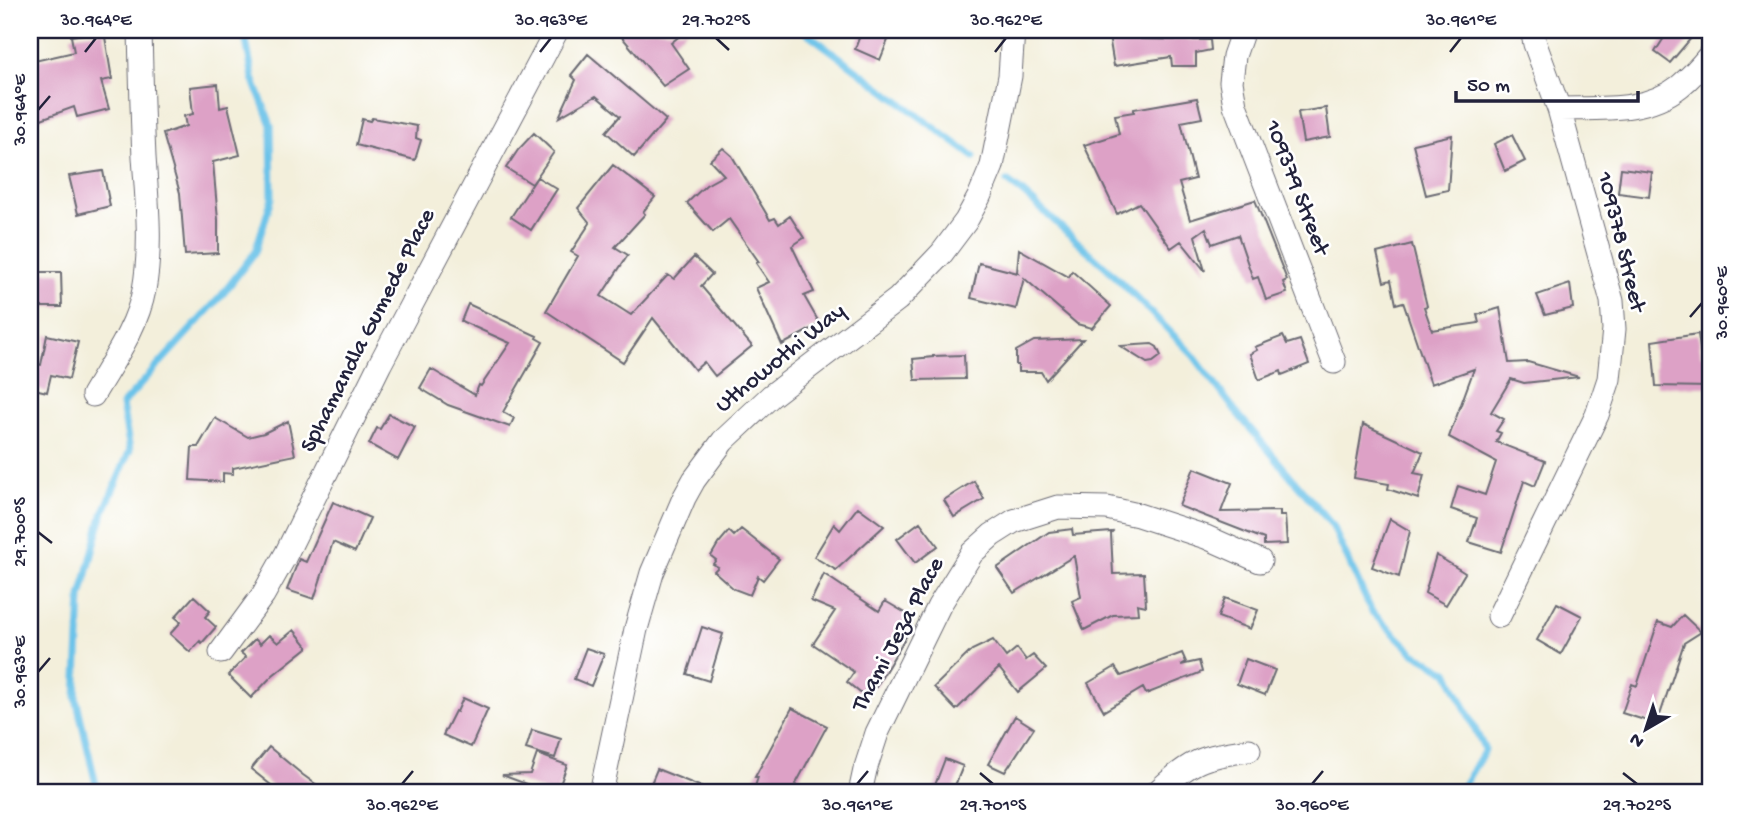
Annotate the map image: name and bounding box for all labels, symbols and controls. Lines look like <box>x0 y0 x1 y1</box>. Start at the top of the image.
text: 30.964°E <box>59 11 132 32</box>
text: 30.963°E <box>514 11 588 32</box>
text: 29.702°S <box>682 11 751 32</box>
text: 30.962°E <box>969 11 1043 32</box>
text: 30.961°E <box>1425 11 1497 32</box>
scale bar <box>1456 60 1638 104</box>
text: 30.964°E <box>11 74 32 147</box>
text: 50 m <box>1467 75 1510 100</box>
street label: 109379 Street <box>1257 116 1336 262</box>
street label: 109378 Street <box>1588 168 1652 317</box>
street label: Sphamandla Gumede Place <box>295 204 443 458</box>
text: 30.960°E <box>1713 266 1734 340</box>
street label: Uthowothi Way <box>710 298 852 420</box>
text: 29.700°S <box>11 496 32 567</box>
street label: Thami Jeza Place <box>845 552 952 719</box>
text: 30.963°E <box>11 635 32 709</box>
north arrow <box>1610 694 1680 764</box>
text: N <box>1625 727 1650 752</box>
text: 30.962°E <box>365 796 439 817</box>
text: 30.961°E <box>821 796 893 817</box>
text: 29.701°S <box>960 796 1027 817</box>
text: 30.960°E <box>1275 796 1349 817</box>
text: 29.702°S <box>1603 796 1672 817</box>

